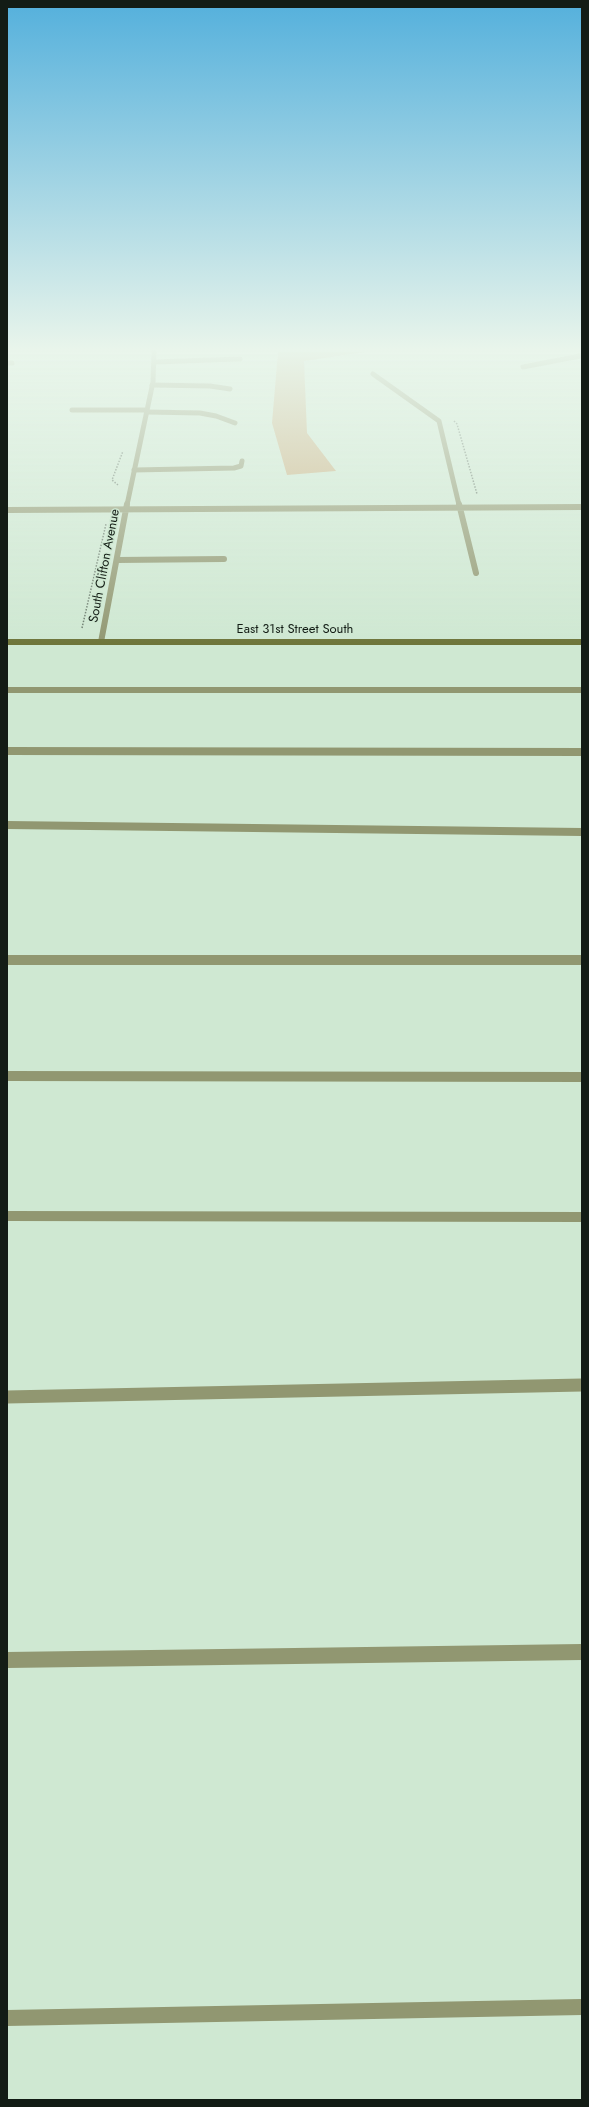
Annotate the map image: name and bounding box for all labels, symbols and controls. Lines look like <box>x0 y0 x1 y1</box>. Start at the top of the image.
street label: South Clifton Avenue <box>86 508 124 624</box>
street label: East 31st Street South <box>237 622 353 638</box>

